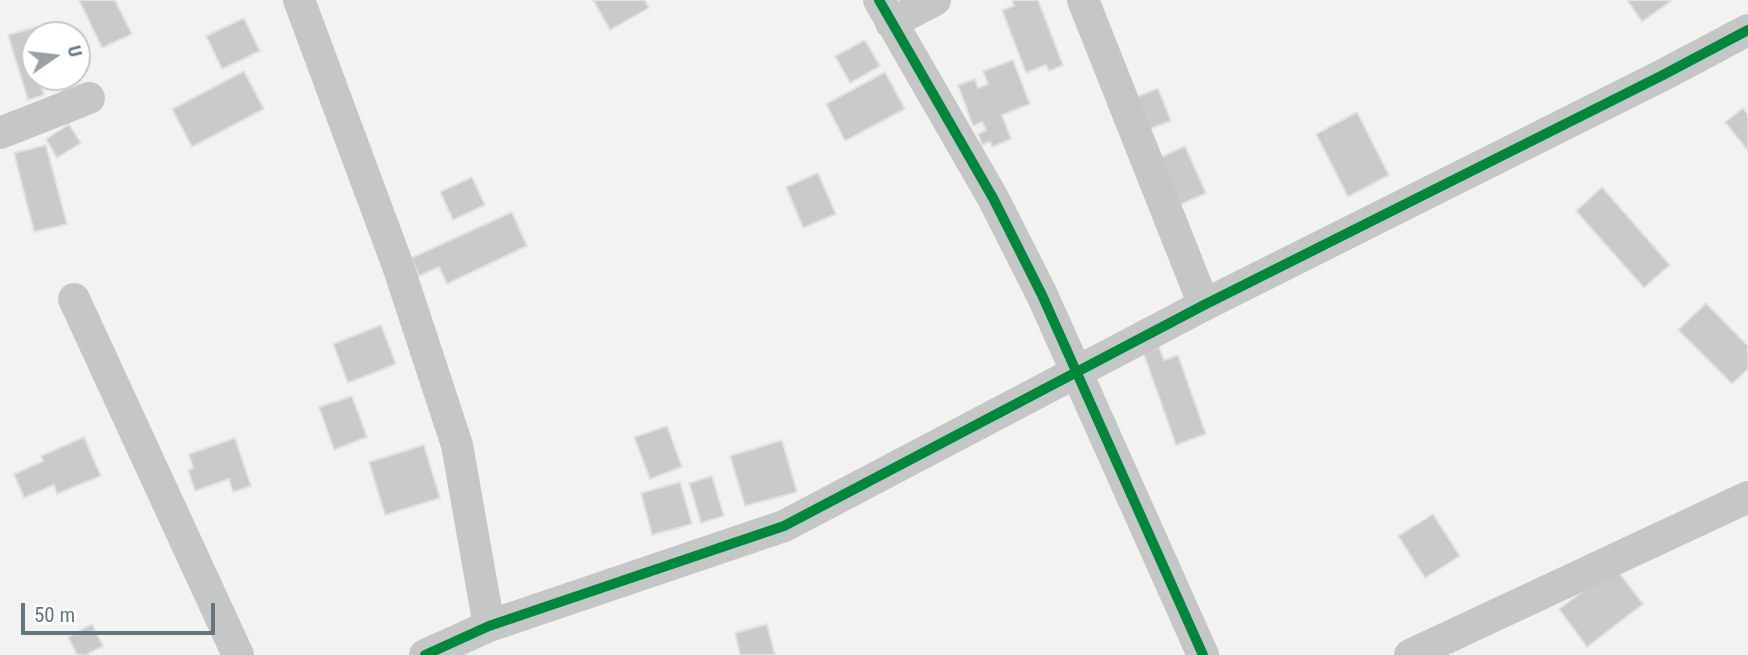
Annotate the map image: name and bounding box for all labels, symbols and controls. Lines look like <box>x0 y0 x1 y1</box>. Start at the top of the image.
north arrow <box>21 21 91 91</box>
text: U <box>62 43 87 59</box>
scale bar <box>24 588 219 632</box>
text: 50 m <box>34 603 75 627</box>

